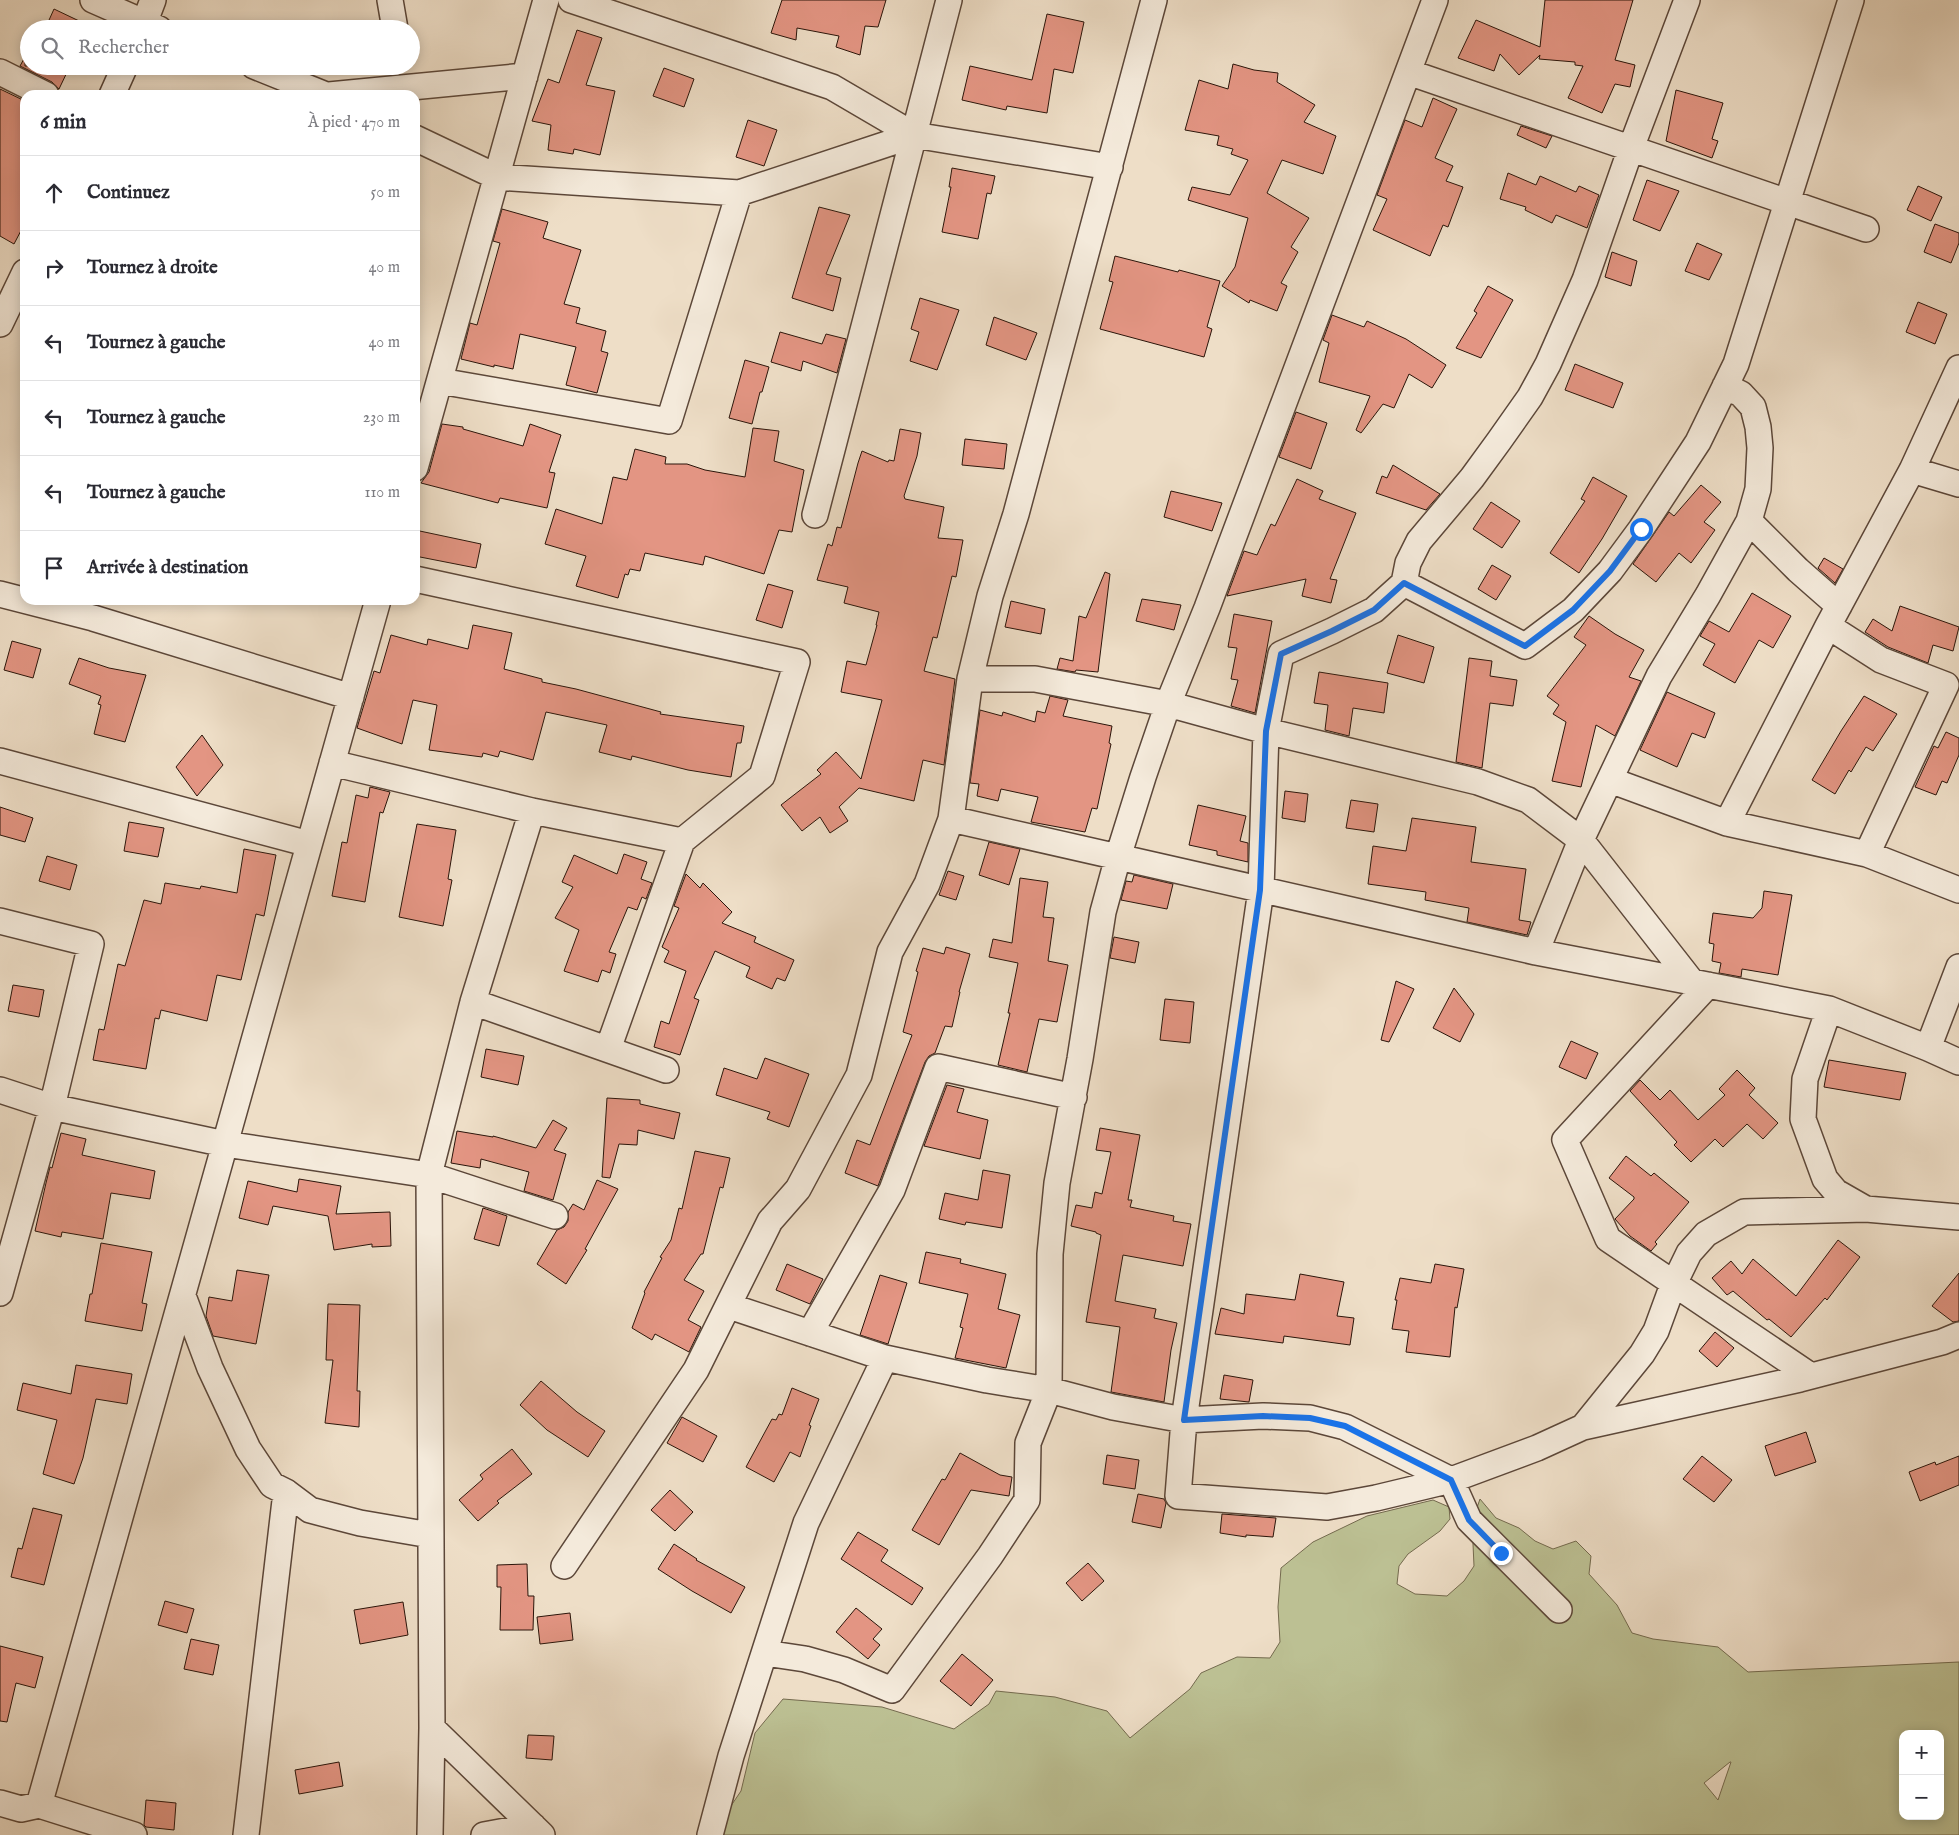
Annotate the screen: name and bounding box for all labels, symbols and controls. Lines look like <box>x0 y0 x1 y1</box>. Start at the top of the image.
search box <box>20 20 420 75</box>
icon: search <box>38 34 66 62</box>
text: Rechercher <box>78 36 169 60</box>
text: 6 min <box>40 109 86 136</box>
text: À pied · 470 m <box>308 113 400 133</box>
icon: ahead <box>40 179 68 207</box>
text: Continuez <box>87 181 170 205</box>
text: 50 m <box>371 183 400 203</box>
icon: right <box>40 254 68 282</box>
text: Tournez à droite <box>87 256 218 280</box>
text: 40 m <box>368 258 400 278</box>
icon: left <box>40 329 68 357</box>
text: Tournez à gauche <box>87 331 226 355</box>
text: 40 m <box>368 333 400 353</box>
icon: left <box>40 404 68 432</box>
text: Tournez à gauche <box>87 406 226 430</box>
text: 230 m <box>363 408 400 428</box>
icon: left <box>40 479 68 507</box>
text: Tournez à gauche <box>87 481 226 505</box>
text: 110 m <box>364 483 400 503</box>
route start <box>1630 518 1653 541</box>
icon: arrive <box>40 554 68 582</box>
text: Arrivée à destination <box>87 556 248 580</box>
route end <box>1490 1542 1513 1565</box>
map controls <box>1899 1730 1944 1820</box>
button: + <box>1899 1730 1944 1775</box>
button: − <box>1899 1775 1944 1820</box>

